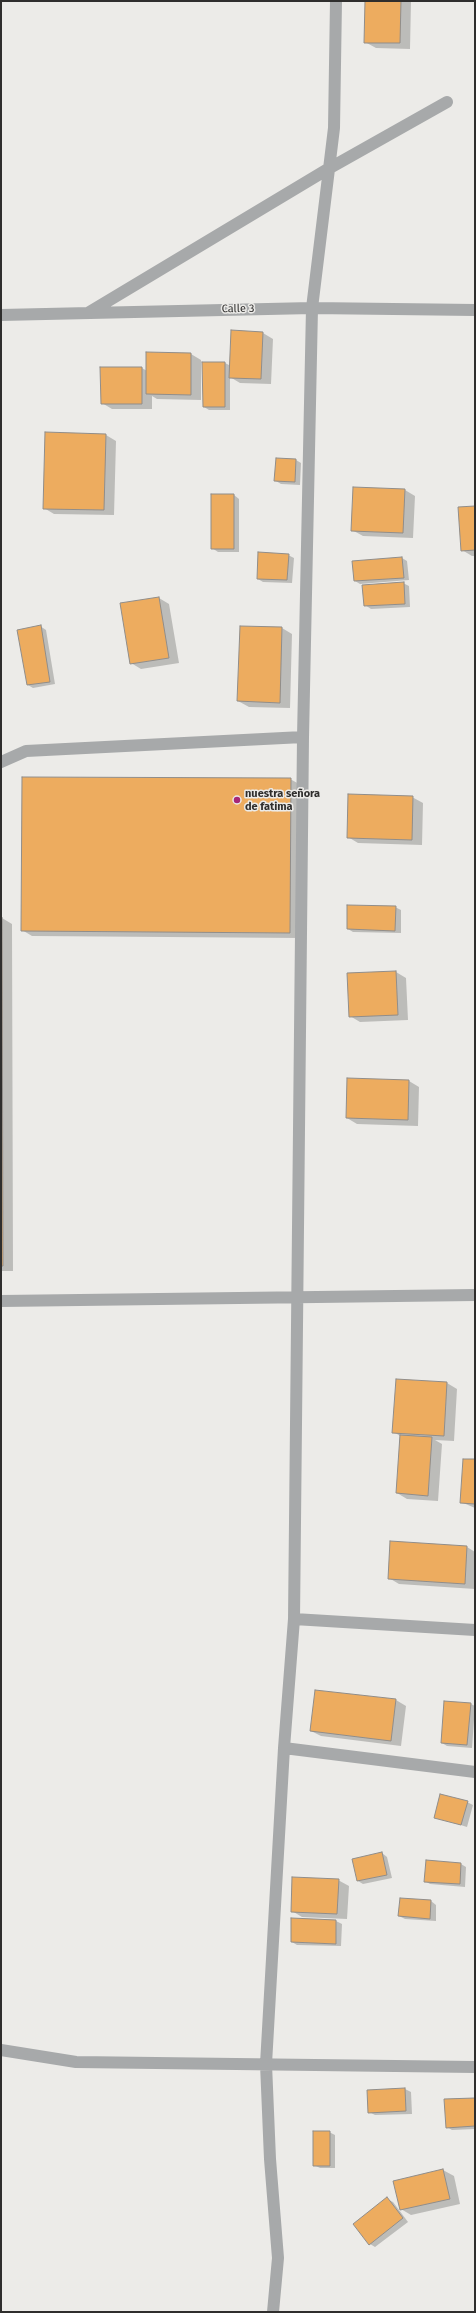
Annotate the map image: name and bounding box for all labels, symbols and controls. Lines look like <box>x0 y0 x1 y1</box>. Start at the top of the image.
street label: Calle 3 <box>222 302 254 316</box>
place label: nuestra señora de fatima <box>245 787 320 813</box>
marker: nuestra señora de fatima <box>232 795 242 805</box>

